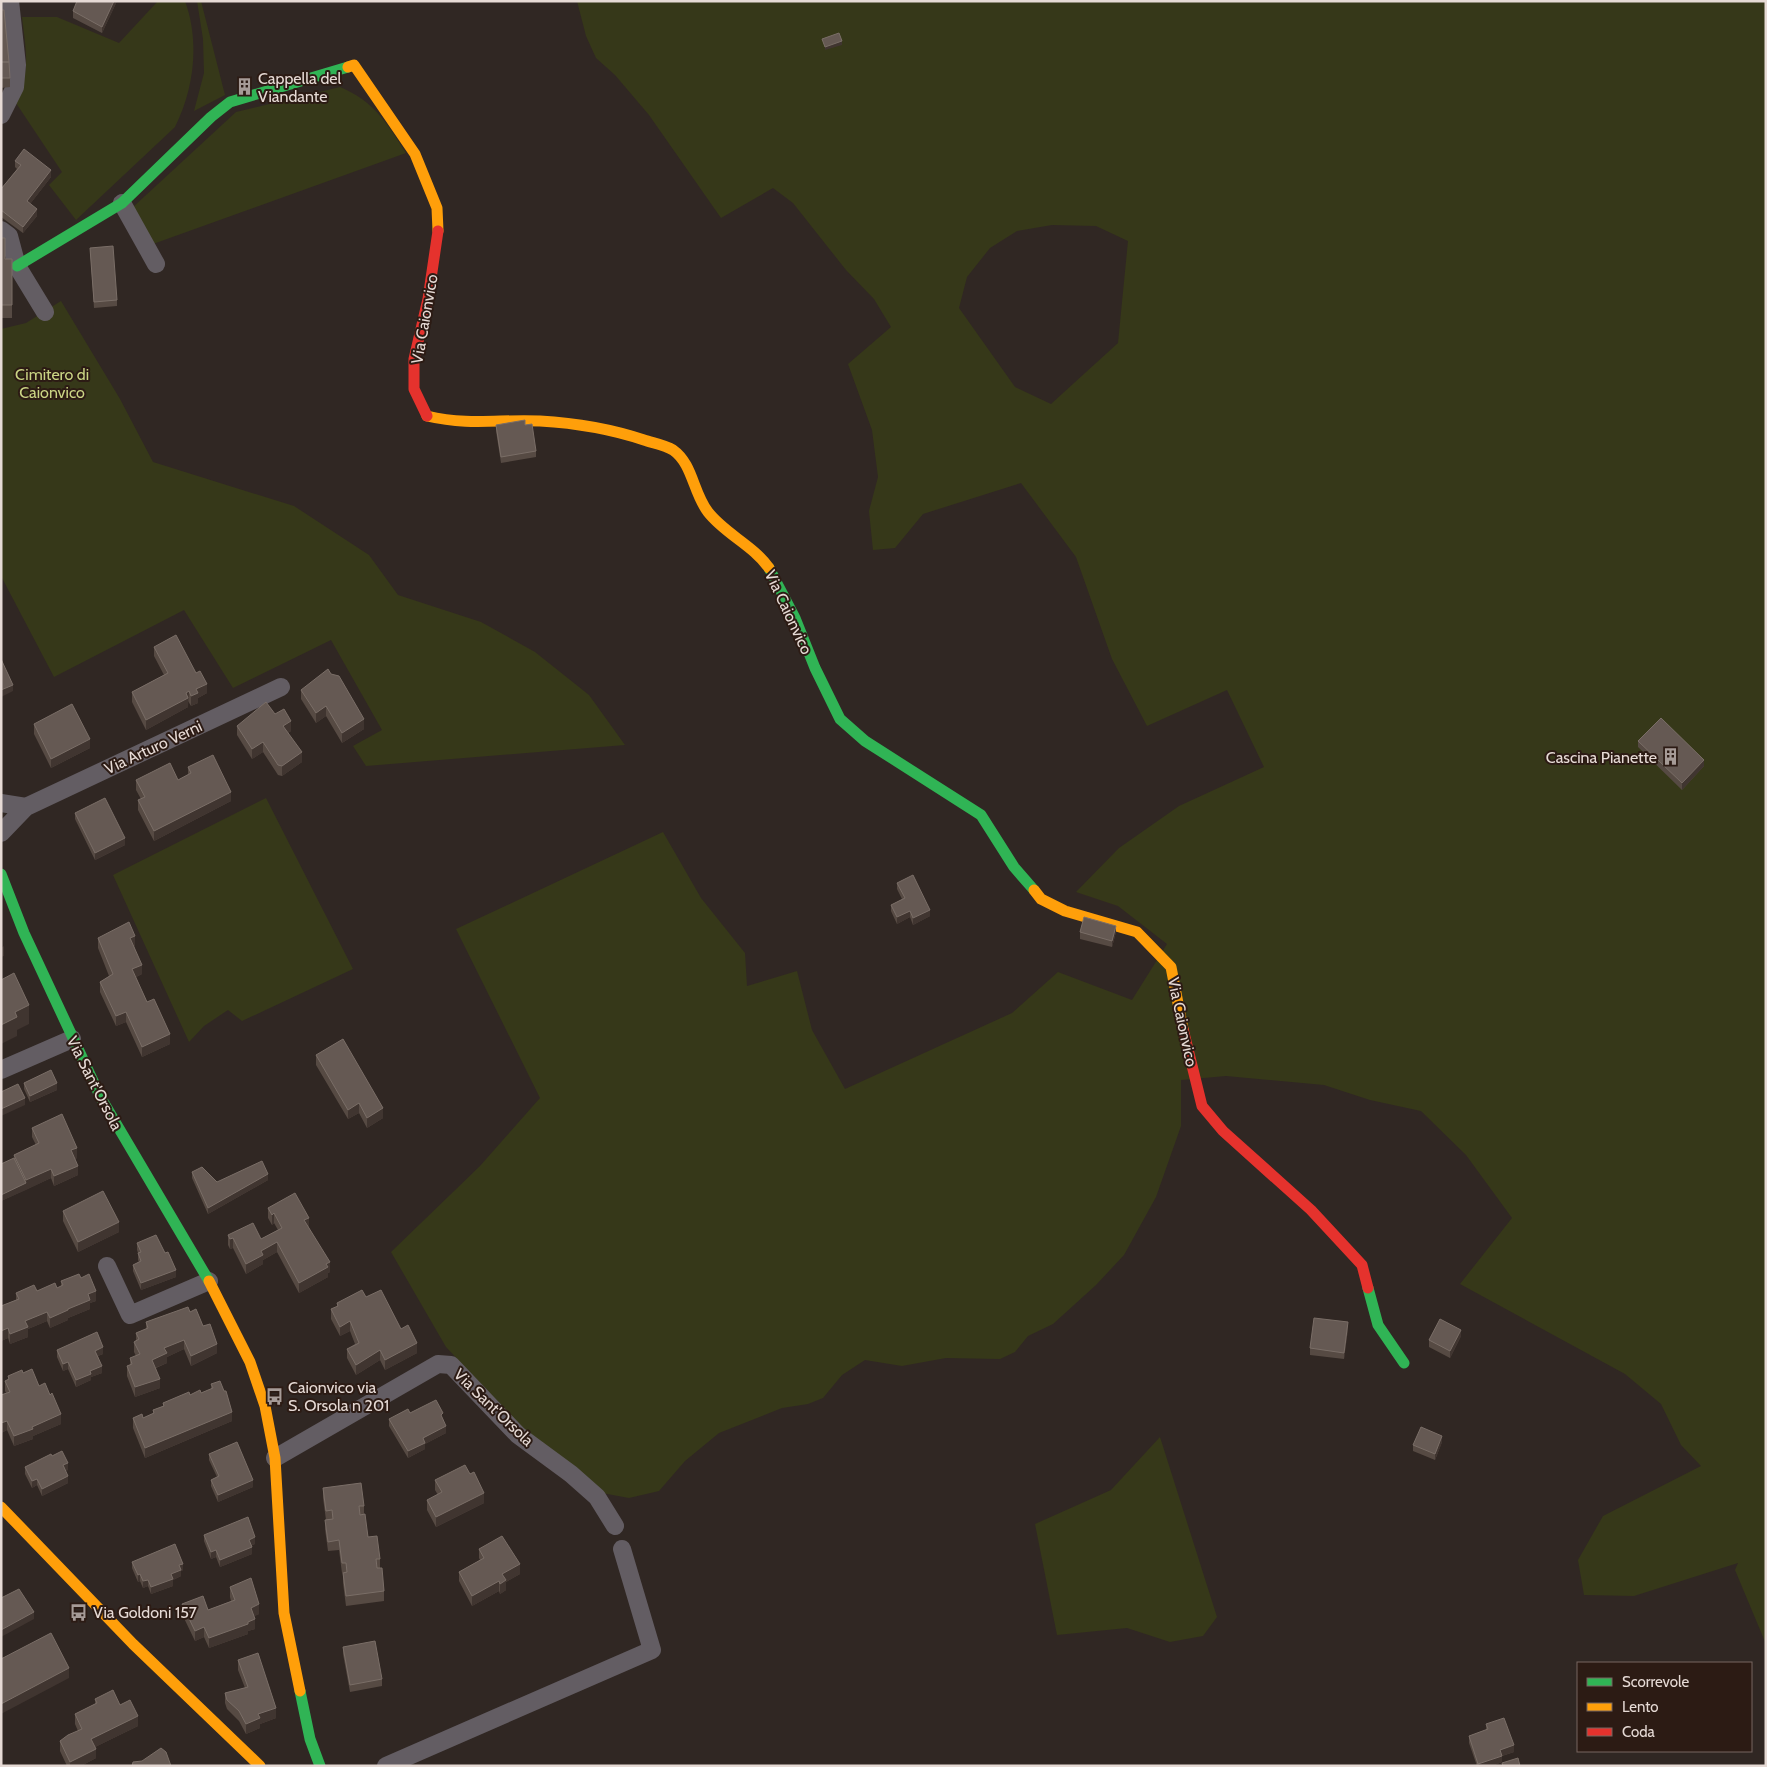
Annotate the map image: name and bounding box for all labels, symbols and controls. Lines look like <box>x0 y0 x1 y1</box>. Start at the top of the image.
place label: Cappella del Viandante <box>258 69 341 106</box>
building icon: Cappella del Viandante <box>234 77 254 97</box>
street label: Via Caionvico <box>407 273 442 365</box>
park label: Cimitero di Caionvico <box>15 365 89 402</box>
street label: Via Caionvico <box>761 567 816 658</box>
street label: Via Arturo Verni <box>101 717 205 778</box>
building icon: Cascina Pianette <box>1661 747 1681 767</box>
place label: Cascina Pianette <box>1546 748 1657 767</box>
street label: Via Caionvico <box>1164 976 1201 1069</box>
street label: Via Sant'Orsola <box>63 1033 127 1134</box>
street label: Via Sant'Orsola <box>450 1365 538 1450</box>
place label: Caionvico via S. Orsola n 201 <box>288 1378 389 1415</box>
bus stop icon: Caionvico via S. Orsola n 201 <box>264 1386 284 1406</box>
bus stop icon: Via Goldoni 157 <box>69 1602 89 1622</box>
place label: Via Goldoni 157 <box>93 1603 197 1622</box>
legend <box>1577 1662 1752 1752</box>
text: Scorrevole <box>1622 1673 1690 1691</box>
text: Lento <box>1622 1698 1659 1716</box>
text: Coda <box>1622 1723 1656 1741</box>

